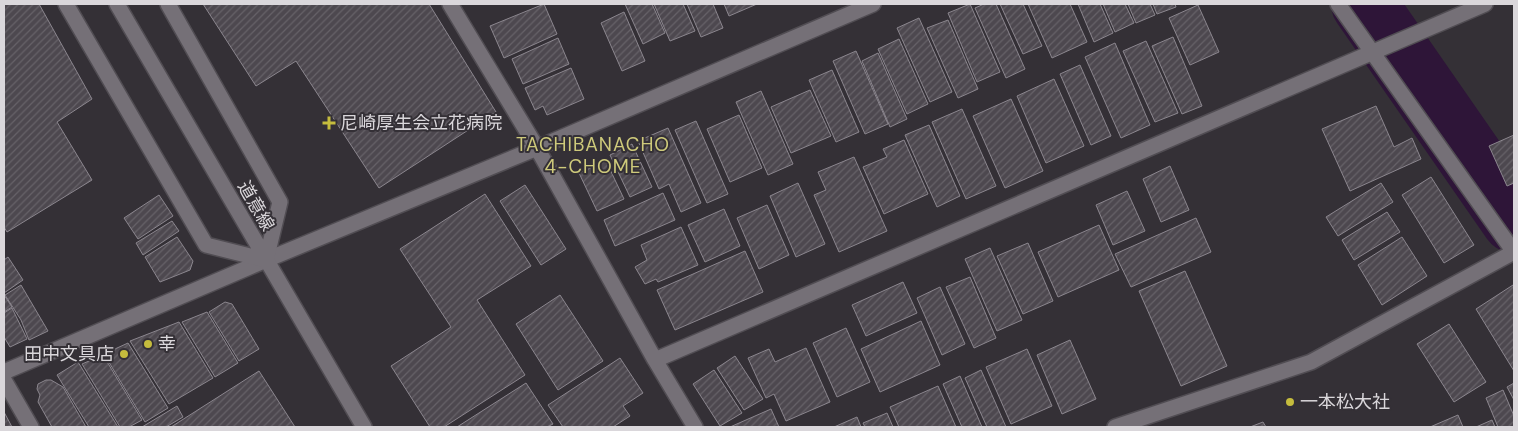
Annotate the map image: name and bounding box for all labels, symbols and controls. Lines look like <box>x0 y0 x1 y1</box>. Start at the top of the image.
place label: 尼崎厚生会立花病院 <box>340 111 502 135</box>
marker: 尼崎厚生会立花病院 <box>322 116 336 130</box>
district label: TACHIBANACHO 4-CHOME <box>516 132 670 179</box>
street label: 道意線 <box>232 177 280 235</box>
place label: 幸 <box>158 332 176 356</box>
marker: 幸 <box>142 338 154 350</box>
place label: 田中文具店 <box>24 342 114 366</box>
marker: 田中文具店 <box>118 348 130 360</box>
place label: 一本松大社 <box>1300 390 1390 414</box>
marker: 一本松大社 <box>1284 396 1296 408</box>

